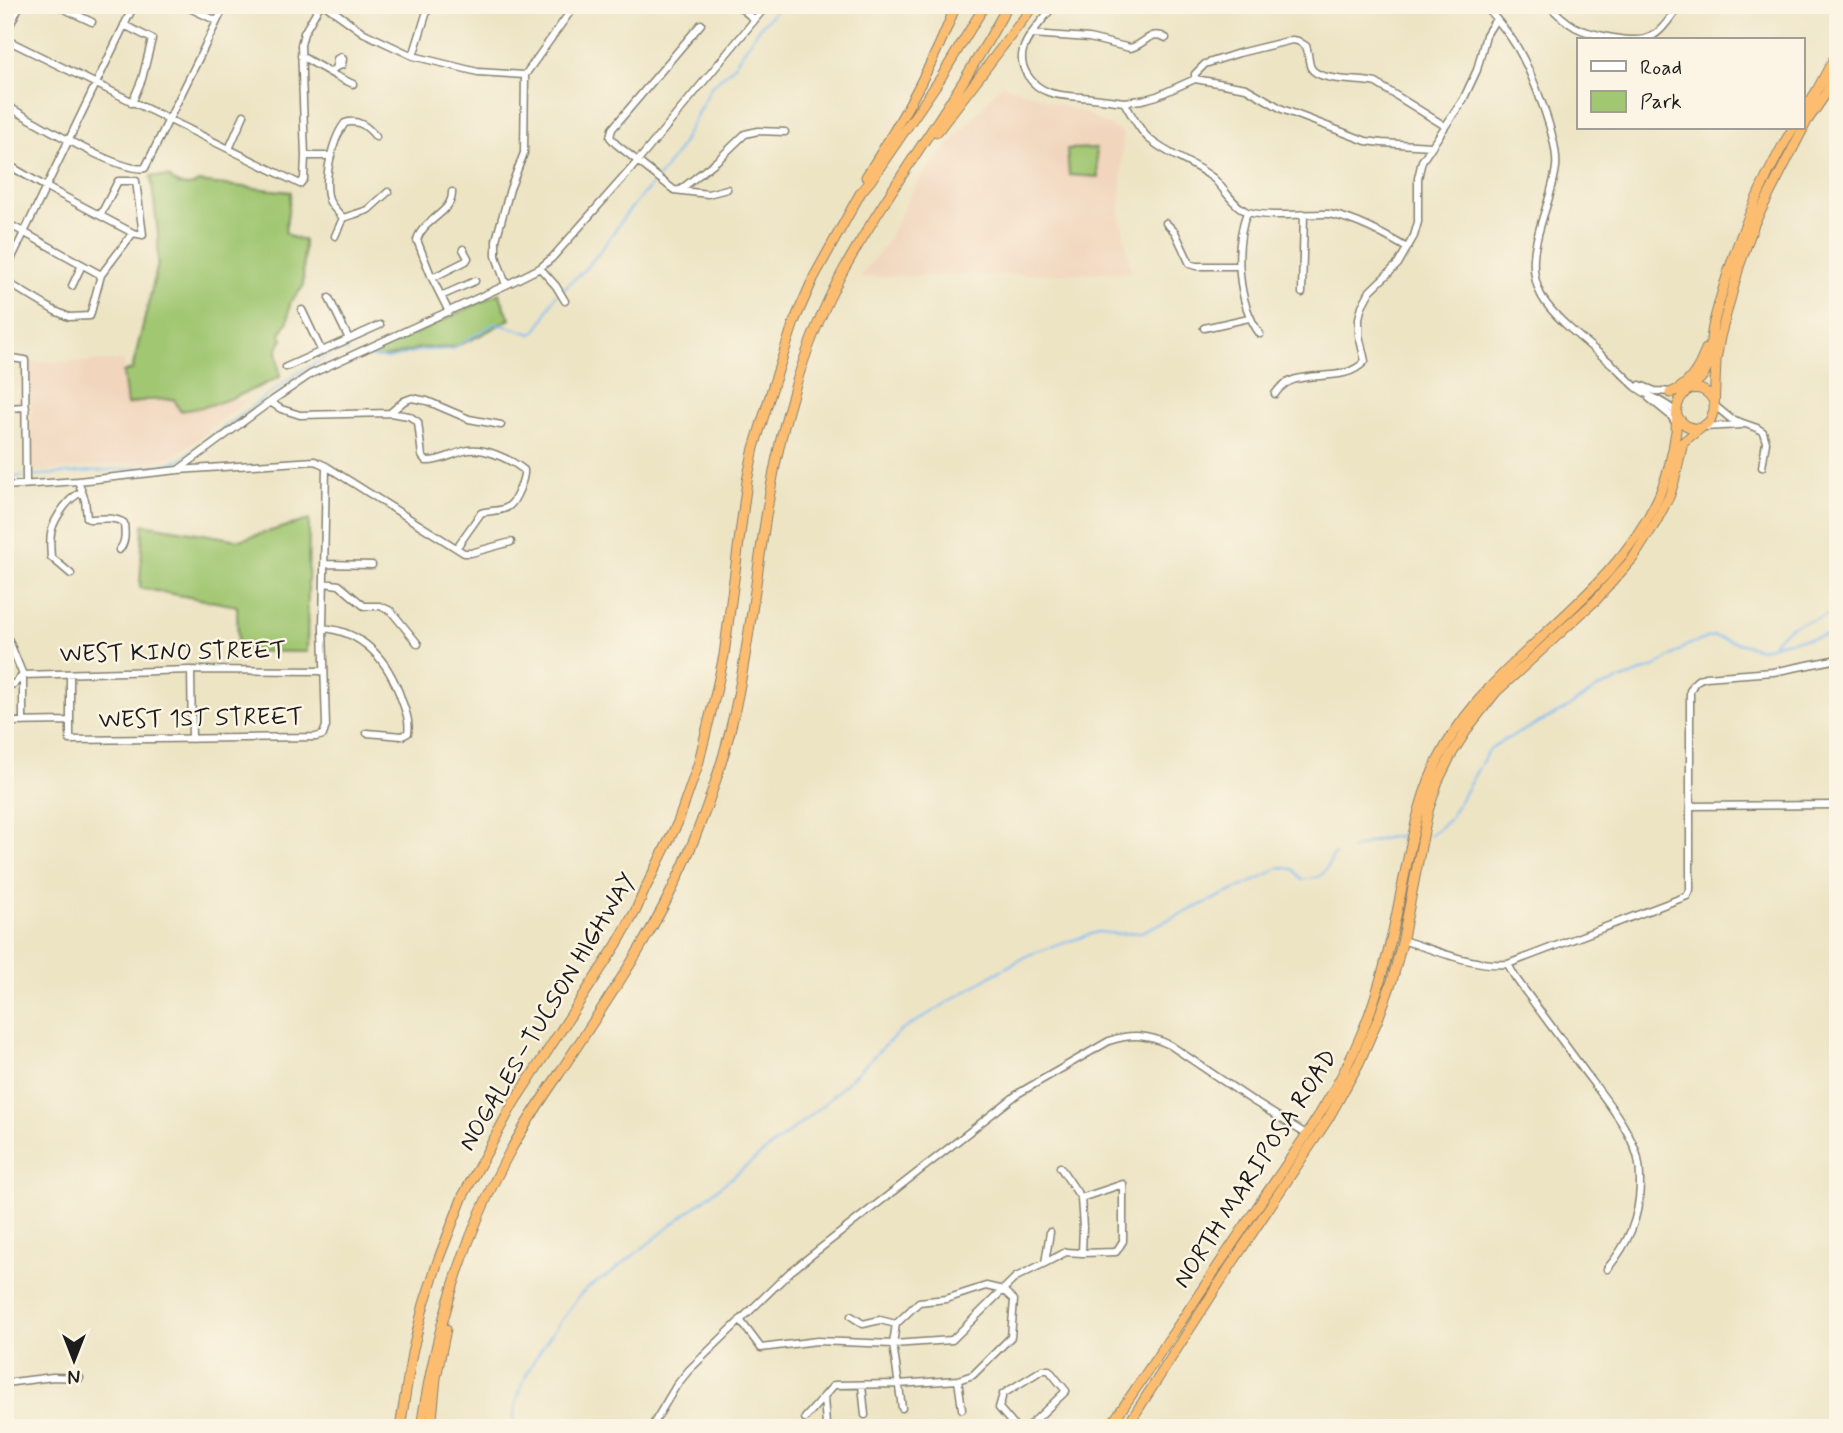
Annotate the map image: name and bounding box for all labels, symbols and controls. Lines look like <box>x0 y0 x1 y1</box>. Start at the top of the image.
legend <box>1577 38 1804 130</box>
text: Road <box>1640 54 1682 82</box>
text: Park <box>1640 88 1682 116</box>
street label: WEST KINO STREET <box>59 636 287 670</box>
street label: WEST 1ST STREET <box>98 702 304 736</box>
street label: NOGALES–TUCSON HIGHWAY <box>452 867 644 1157</box>
street label: NORTH MARIPOSA ROAD <box>1167 1044 1345 1294</box>
north arrow <box>38 1324 108 1394</box>
text: N <box>68 1363 80 1388</box>

